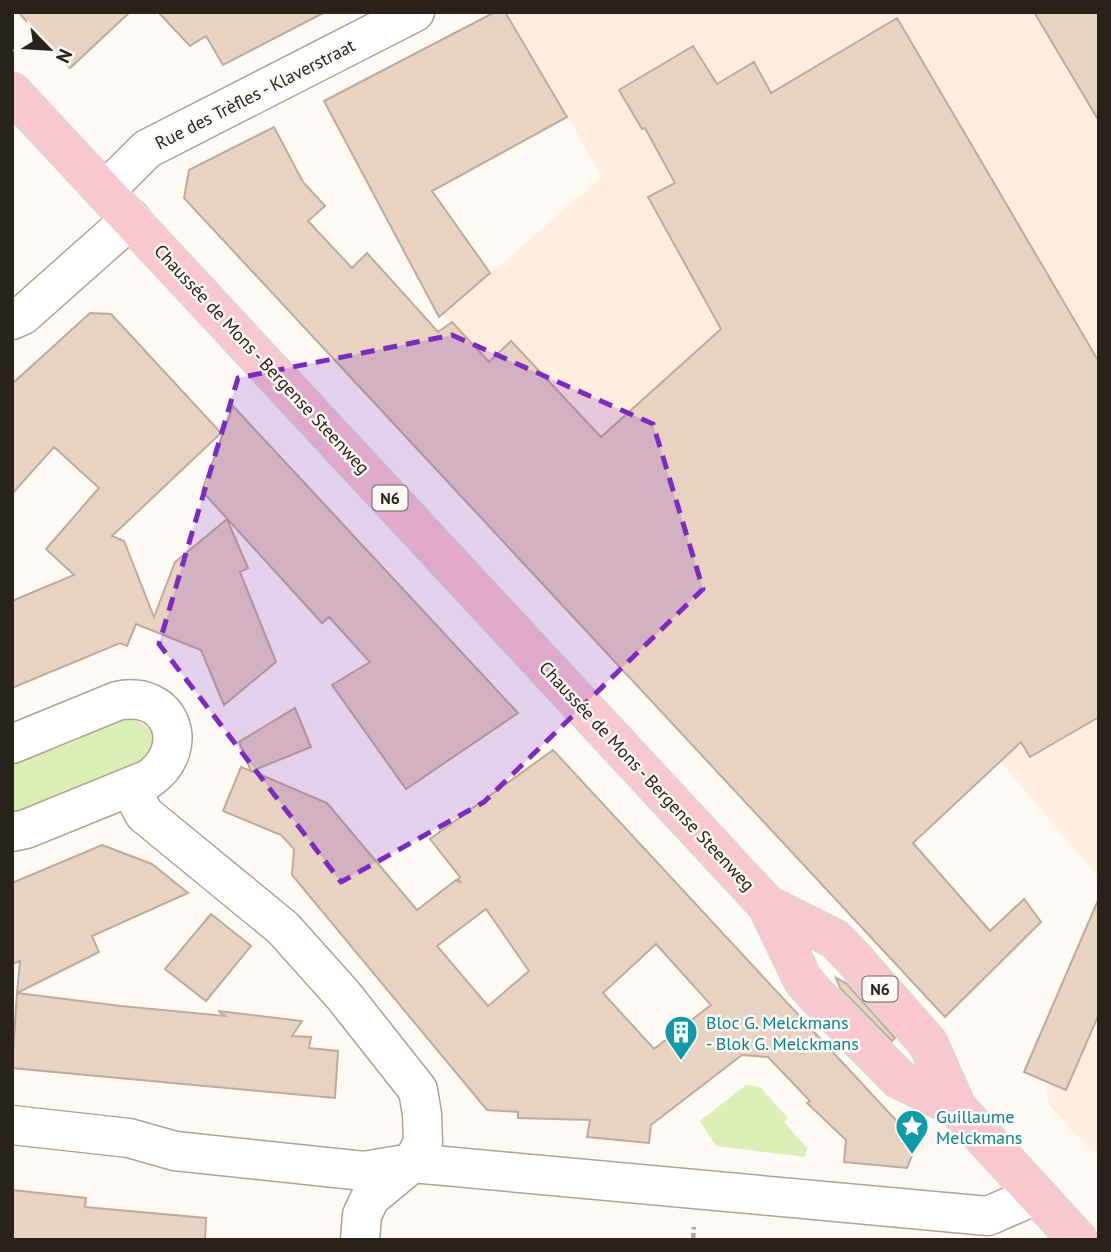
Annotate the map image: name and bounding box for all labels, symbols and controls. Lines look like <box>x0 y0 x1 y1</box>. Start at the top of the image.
north arrow <box>14 14 84 84</box>
street label: Rue des Trèfles - Klaverstraat <box>151 34 359 154</box>
text: N <box>51 45 78 67</box>
street label: Chaussée de Mons - Bergense Steenweg <box>149 239 375 479</box>
road number: N6 <box>372 485 408 510</box>
street label: Chaussée de Mons - Bergense Steenweg <box>534 656 760 896</box>
road number: N6 <box>862 976 898 1001</box>
place label: Bloc G. Melckmans - Blok G. Melckmans <box>706 1011 859 1055</box>
building icon: Bloc G. Melckmans - Blok G. Melckmans <box>662 1013 700 1062</box>
place label: Guillaume Melckmans <box>936 1105 1022 1149</box>
place icon: Guillaume Melckmans <box>893 1107 931 1156</box>

